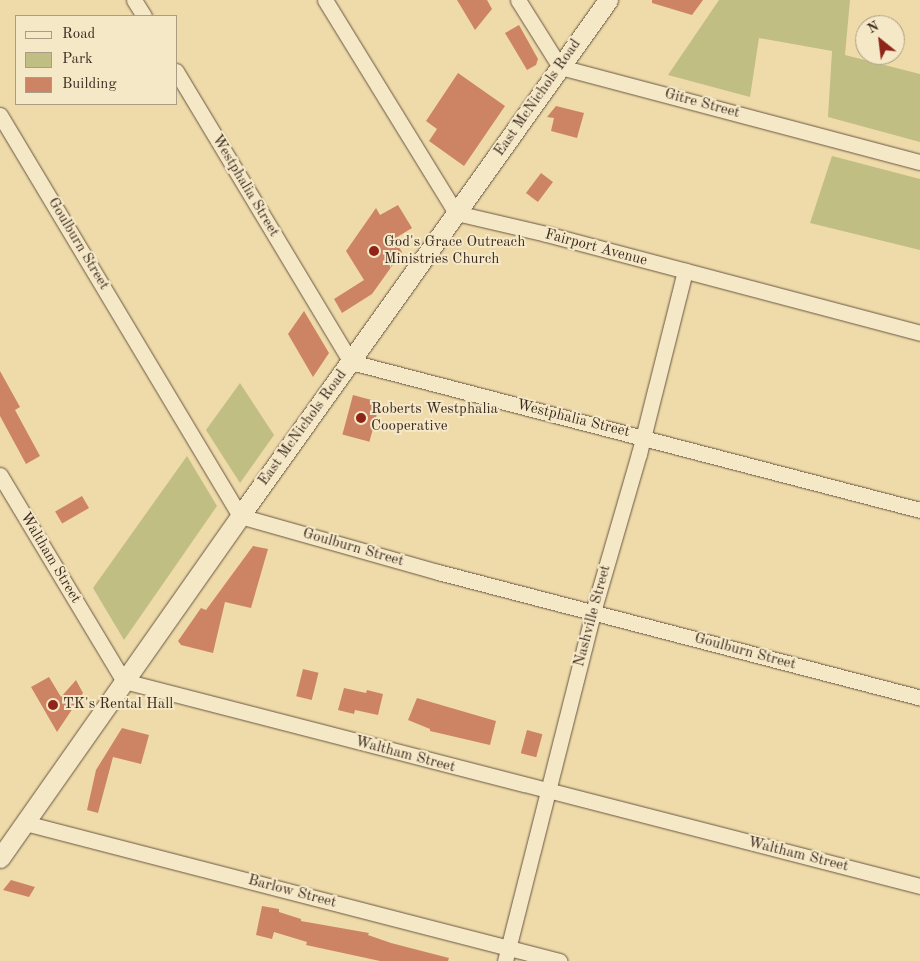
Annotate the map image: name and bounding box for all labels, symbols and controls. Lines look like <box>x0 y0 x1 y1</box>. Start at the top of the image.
legend <box>15 15 178 105</box>
north arrow <box>855 15 905 65</box>
text: N <box>865 19 881 36</box>
text: Road <box>62 27 95 42</box>
street label: East McNichols Road <box>491 36 585 160</box>
text: Park <box>62 52 93 67</box>
text: Building <box>62 77 117 92</box>
street label: Gitre Street <box>662 85 742 123</box>
street label: Westphalia Street <box>207 132 283 240</box>
street label: Goulburn Street <box>43 195 113 293</box>
street label: Fairport Avenue <box>543 226 649 270</box>
place label: God's Grace Outreach Ministries Church <box>384 233 525 268</box>
marker: God's Grace Outreach Ministries Church <box>368 245 380 257</box>
street label: East McNichols Road <box>255 367 351 489</box>
street label: Westphalia Street <box>515 396 631 442</box>
place label: Roberts Westphalia Cooperative <box>371 400 498 435</box>
marker: Roberts Westphalia Cooperative <box>355 412 367 424</box>
street label: Waltham Street <box>16 509 84 607</box>
street label: Goulburn Street <box>300 525 406 571</box>
street label: Nashville Street <box>571 563 615 669</box>
street label: Goulburn Street <box>692 630 798 674</box>
place label: TK's Rental Hall <box>63 696 173 714</box>
marker: TK's Rental Hall <box>47 699 59 711</box>
street label: Waltham Street <box>353 733 457 777</box>
street label: Waltham Street <box>746 834 850 876</box>
street label: Barlow Street <box>246 872 338 912</box>

